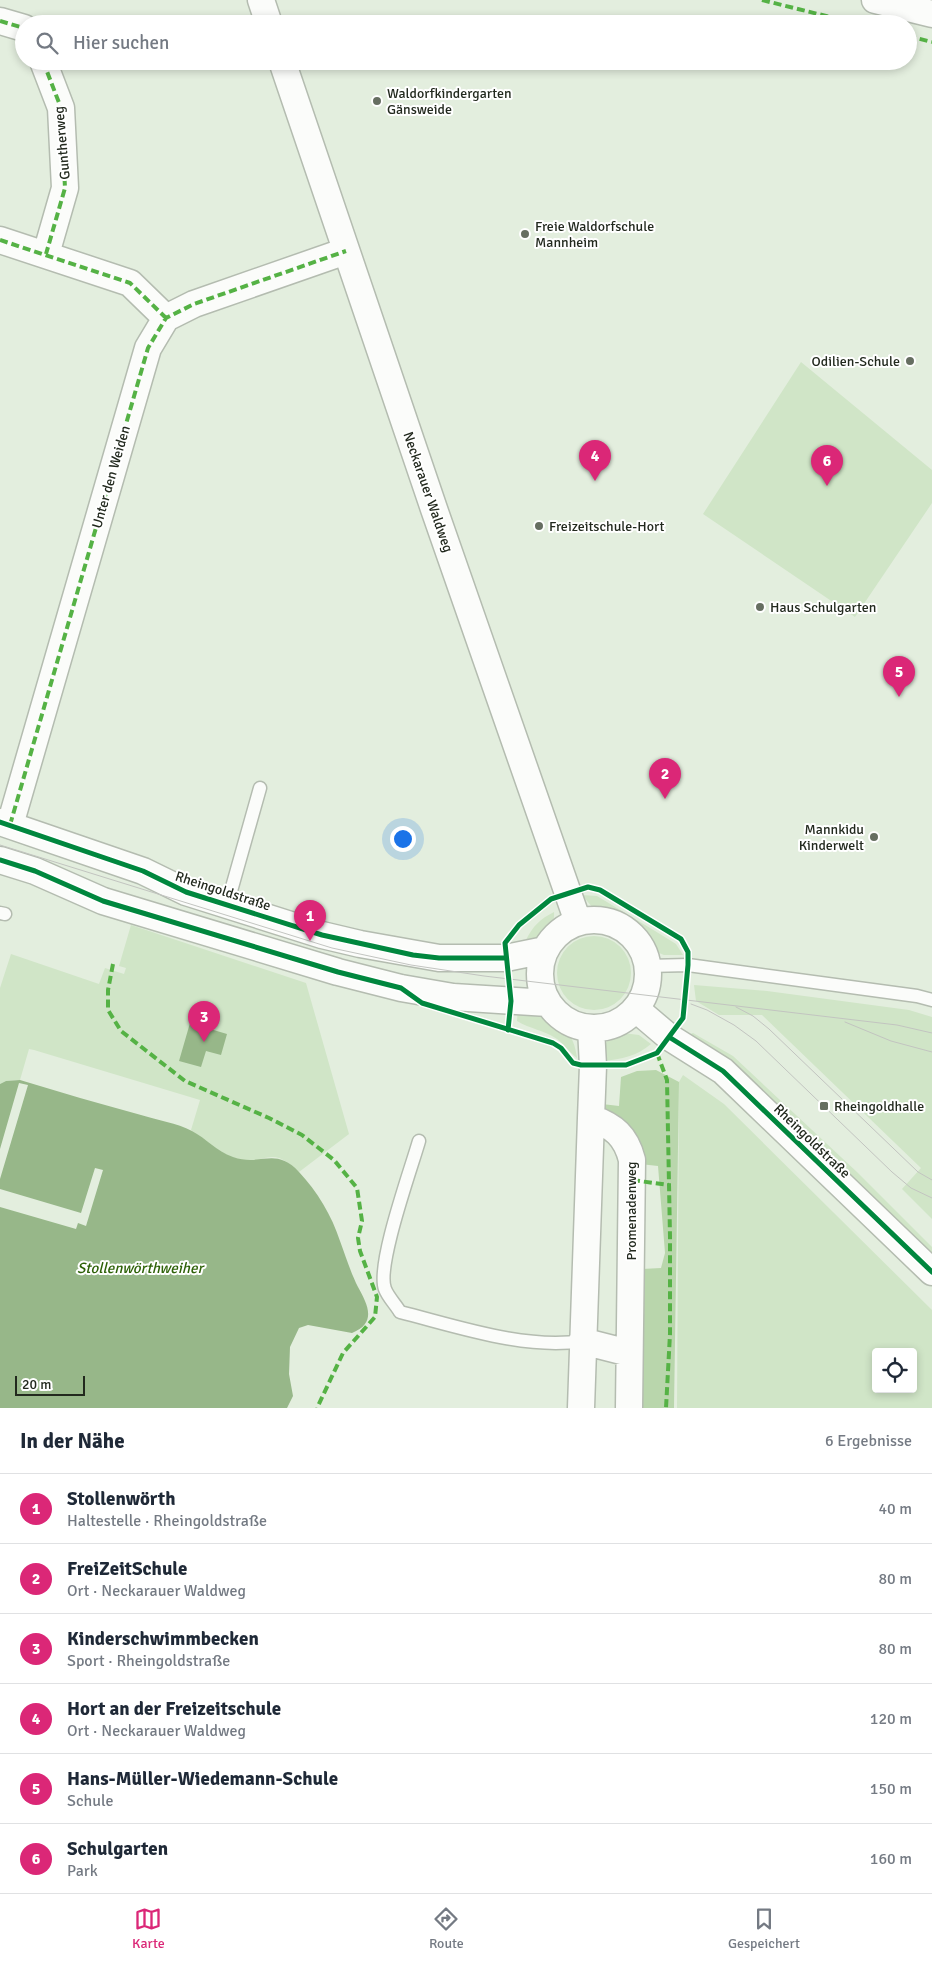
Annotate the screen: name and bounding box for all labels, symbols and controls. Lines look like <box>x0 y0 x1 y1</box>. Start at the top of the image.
search box <box>15 15 917 70</box>
icon: search <box>33 29 61 57</box>
text: Hier suchen <box>73 31 169 55</box>
place label: Waldorfkindergarten Gänsweide <box>387 85 512 118</box>
marker: Waldorfkindergarten Gänsweide <box>371 95 383 107</box>
street label: Guntherweg <box>50 106 74 180</box>
place label: Freie Waldorfschule Mannheim <box>535 218 654 251</box>
marker: Freie Waldorfschule Mannheim <box>519 228 531 240</box>
place label: Odilien-Schule <box>812 353 900 370</box>
marker: Odilien-Schule <box>904 355 916 367</box>
street label: Unter den Weiden <box>88 424 134 530</box>
street label: Neckarauer Waldweg <box>399 429 457 555</box>
pin: 4 <box>579 440 611 481</box>
pin: 6 <box>811 445 843 486</box>
place label: Freizeitschule-Hort <box>549 518 664 535</box>
marker: Freizeitschule-Hort <box>533 520 545 532</box>
place label: Haus Schulgarten <box>770 599 876 616</box>
marker: Haus Schulgarten <box>754 601 766 613</box>
pin: 5 <box>883 656 915 697</box>
pin: 2 <box>649 758 681 799</box>
place label: Mannkidu Kinderwelt <box>799 821 864 854</box>
your location <box>390 826 416 852</box>
marker: Mannkidu Kinderwelt <box>868 831 880 843</box>
street label: Rheingoldstraße <box>173 868 273 914</box>
pin: 1 <box>294 900 326 941</box>
pin: 3 <box>188 1001 220 1042</box>
place label: Rheingoldhalle <box>834 1098 924 1115</box>
street label: Rheingoldstraße <box>770 1100 854 1182</box>
marker: Rheingoldhalle <box>818 1100 830 1112</box>
street label: Promenadenweg <box>623 1162 640 1260</box>
water label: Stollenwörthweiher <box>77 1259 206 1277</box>
map controls <box>872 1348 917 1393</box>
button: locate <box>872 1348 917 1393</box>
scale bar <box>15 1373 85 1396</box>
text: 20 m <box>22 1376 51 1393</box>
text: In der Nähe <box>20 1428 125 1454</box>
text: 6 Ergebnisse <box>825 1431 912 1451</box>
text: Stollenwörth <box>67 1487 176 1511</box>
text: 1 <box>32 1499 40 1519</box>
text: 40 m <box>878 1499 912 1519</box>
text: Haltestelle · Rheingoldstraße <box>67 1511 267 1531</box>
text: FreiZeitSchule <box>67 1557 188 1581</box>
text: 2 <box>32 1569 40 1589</box>
text: 80 m <box>878 1569 912 1589</box>
text: Ort · Neckarauer Waldweg <box>67 1581 246 1601</box>
text: Kinderschwimmbecken <box>67 1627 259 1651</box>
text: 3 <box>32 1639 40 1659</box>
text: 80 m <box>878 1639 912 1659</box>
text: Sport · Rheingoldstraße <box>67 1651 230 1671</box>
text: Hort an der Freizeitschule <box>67 1697 281 1721</box>
text: 4 <box>32 1709 40 1729</box>
text: 120 m <box>870 1709 912 1729</box>
text: Ort · Neckarauer Waldweg <box>67 1721 246 1741</box>
text: Hans-Müller-Wiedemann-Schule <box>67 1767 338 1791</box>
text: 5 <box>32 1779 40 1799</box>
text: 150 m <box>870 1779 912 1799</box>
text: Schule <box>67 1791 113 1811</box>
text: Schulgarten <box>67 1837 168 1861</box>
text: 6 <box>32 1849 40 1869</box>
text: 160 m <box>870 1849 912 1869</box>
text: Park <box>67 1861 98 1881</box>
tab: Karte <box>132 1905 165 1952</box>
tab: Route <box>429 1905 464 1952</box>
tab: Gespeichert <box>728 1905 800 1952</box>

